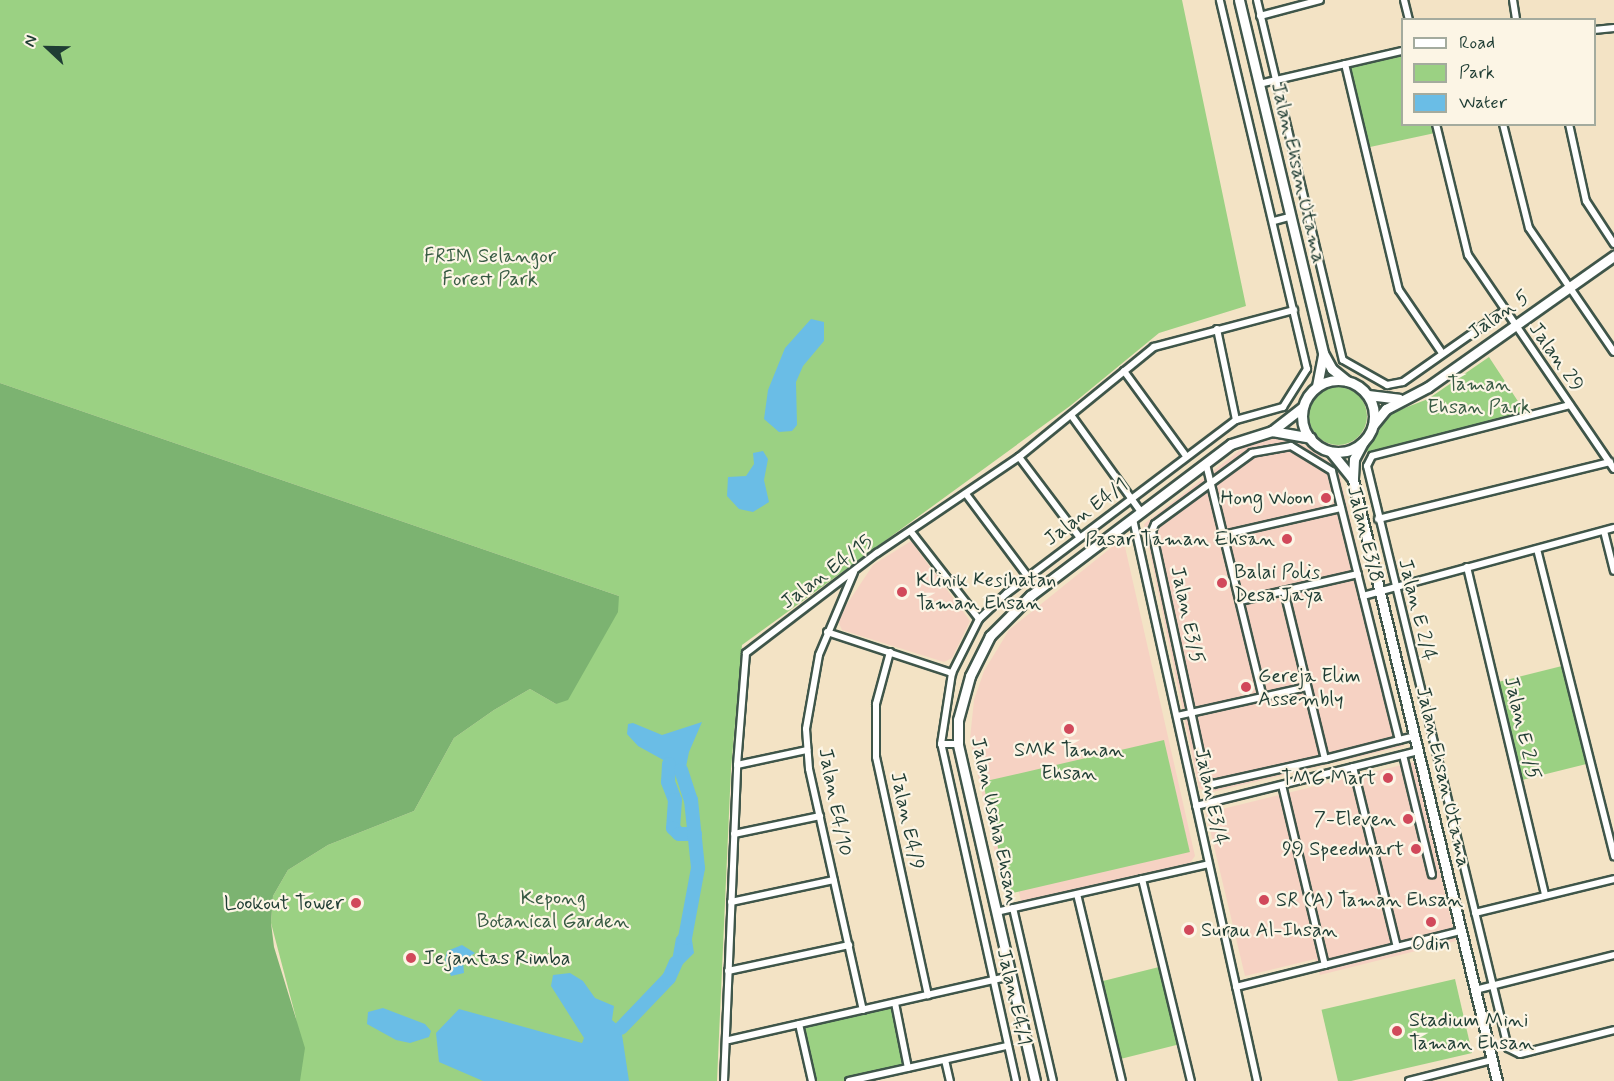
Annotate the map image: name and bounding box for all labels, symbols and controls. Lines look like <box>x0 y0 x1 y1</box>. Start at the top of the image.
north arrow <box>18 18 78 78</box>
legend <box>1401 18 1596 126</box>
text: Road <box>1459 31 1495 55</box>
text: N <box>19 32 43 50</box>
text: Park <box>1459 61 1495 85</box>
street label: Jalan Ehsan Utama <box>1266 81 1330 265</box>
text: Water <box>1459 91 1507 115</box>
park label: FRIM Selangor Forest Park <box>425 245 555 292</box>
street label: Jalan 5 <box>1464 285 1534 345</box>
street label: Jalan 29 <box>1523 318 1589 396</box>
park label: Taman Ehsan Park <box>1428 372 1530 419</box>
street label: Jalan E4/1 <box>1039 473 1133 551</box>
street label: Jalan E3/8 <box>1341 483 1389 585</box>
place label: Hong Woon <box>1220 486 1314 510</box>
marker: Hong Woon <box>1319 491 1333 505</box>
place label: Pasar Taman Ehsan <box>1095 527 1275 551</box>
street label: Jalan E4/15 <box>776 530 878 614</box>
marker: Pasar Taman Ehsan <box>1280 532 1294 546</box>
street label: Jalan E 2/4 <box>1393 556 1441 664</box>
place label: Balai Polis Desa Jaya <box>1234 560 1323 607</box>
street label: Jalan E3/5 <box>1165 564 1209 666</box>
place label: Klinik Kesihatan Taman Ehsan <box>916 568 1064 615</box>
marker: Balai Polis Desa Jaya <box>1215 576 1229 590</box>
marker: Klinik Kesihatan Taman Ehsan <box>893 583 911 601</box>
place label: Gereja Elim Assembly <box>1258 664 1361 711</box>
street label: Jalan E 2/5 <box>1498 674 1546 782</box>
marker: Gereja Elim Assembly <box>1239 680 1253 694</box>
street label: Jalan Ehsan Utama <box>1411 685 1475 869</box>
marker: SMK Taman Ehsan <box>1062 722 1076 736</box>
street label: Jalan Usaha Ehsan <box>965 734 1025 908</box>
place label: SMK Taman Ehsan <box>1014 738 1124 785</box>
street label: Jalan E4/10 <box>813 746 857 858</box>
street label: Jalan E3/4 <box>1189 746 1233 848</box>
place label: TMG Mart <box>1281 766 1376 790</box>
street label: Jalan E4/9 <box>885 770 929 872</box>
marker: TMG Mart <box>1381 771 1395 785</box>
place label: 7-Eleven <box>1314 807 1396 831</box>
marker: 7-Eleven <box>1401 812 1415 826</box>
place label: 99 Speedmart <box>1282 837 1404 861</box>
marker: 99 Speedmart <box>1409 842 1423 856</box>
park label: Kepong Botanical Garden <box>480 886 626 933</box>
place label: SR (A) Taman Ehsan <box>1276 888 1463 912</box>
place label: Lookout Tower <box>224 891 344 915</box>
marker: SR (A) Taman Ehsan <box>1257 893 1271 907</box>
marker: Lookout Tower <box>349 896 363 910</box>
marker: Odin <box>1424 915 1438 929</box>
place label: Surau Al-Ihsan <box>1201 918 1337 942</box>
marker: Surau Al-Ihsan <box>1182 923 1196 937</box>
place label: Odin <box>1412 932 1450 956</box>
place label: Jejantas Rimba <box>423 946 571 970</box>
street label: Jalan E4/1 <box>991 946 1037 1048</box>
marker: Jejantas Rimba <box>404 951 418 965</box>
place label: Stadium Mini Taman Ehsan <box>1409 1008 1534 1055</box>
marker: Stadium Mini Taman Ehsan <box>1390 1024 1404 1038</box>

